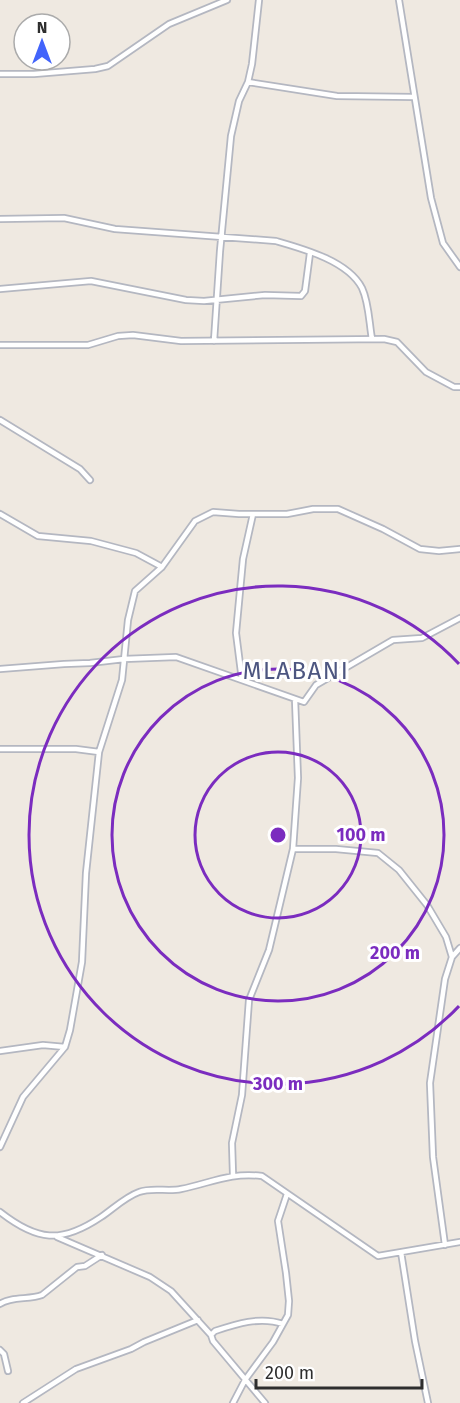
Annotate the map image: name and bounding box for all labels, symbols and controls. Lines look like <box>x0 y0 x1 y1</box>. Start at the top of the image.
north arrow <box>12 12 72 72</box>
text: N <box>37 18 47 37</box>
district label: MLABANI <box>243 657 349 685</box>
text: 100 m <box>337 824 385 846</box>
centre of rings <box>268 825 288 845</box>
text: 200 m <box>370 942 420 964</box>
text: 300 m <box>252 1073 303 1095</box>
scale bar <box>256 1352 422 1390</box>
text: 200 m <box>265 1362 314 1384</box>

